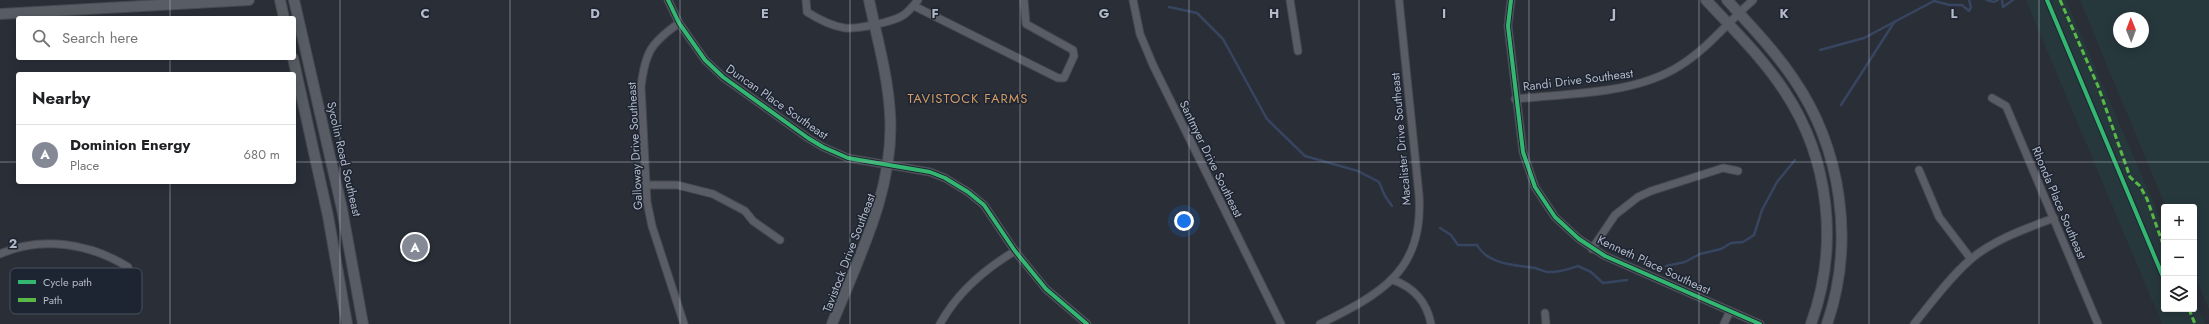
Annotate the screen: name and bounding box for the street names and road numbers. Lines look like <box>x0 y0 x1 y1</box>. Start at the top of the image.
street label: Duncan Place Southeast <box>722 60 832 144</box>
street label: Randi Drive Southeast <box>1522 64 1634 96</box>
street label: Macalister Drive Southeast <box>1386 72 1416 206</box>
street label: Galloway Drive Southeast <box>623 81 647 211</box>
street label: Santmyer Drive Southeast <box>1175 97 1247 221</box>
street label: Sycolin Road Southeast <box>322 100 366 218</box>
street label: Rhonda Place Southeast <box>2027 144 2091 262</box>
street label: Tavistock Drive Southeast <box>818 191 880 315</box>
street label: Kenneth Place Southeast <box>1594 231 1714 299</box>

